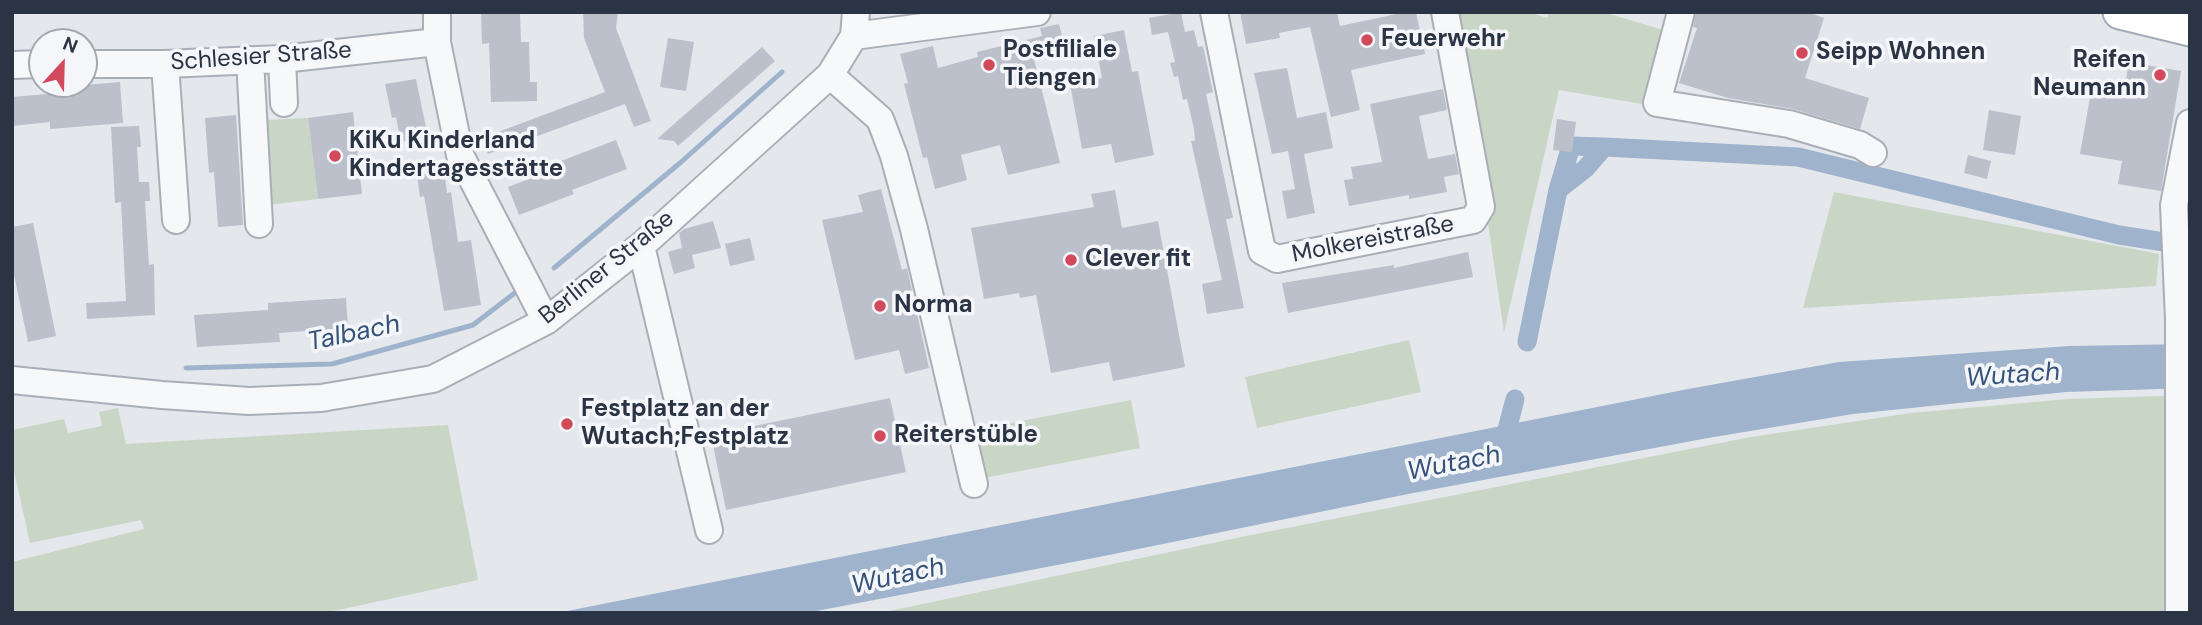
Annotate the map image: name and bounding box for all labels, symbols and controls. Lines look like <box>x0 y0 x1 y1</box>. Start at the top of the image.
place label: Feuerwehr <box>1381 26 1506 54</box>
north arrow <box>28 28 98 98</box>
text: N <box>59 31 81 59</box>
marker: Feuerwehr <box>1359 32 1375 48</box>
street label: Schlesier Straße <box>169 36 353 78</box>
place label: Postfiliale Tiengen <box>1003 37 1117 93</box>
place label: Seipp Wohnen <box>1816 39 1985 67</box>
marker: Seipp Wohnen <box>1794 45 1810 61</box>
place label: Reifen Neumann <box>2033 47 2146 103</box>
marker: Postfiliale Tiengen <box>981 57 997 73</box>
marker: Reifen Neumann <box>2152 67 2168 83</box>
place label: KiKu Kinderland Kindertagesstätte <box>349 128 563 184</box>
marker: KiKu Kinderland Kindertagesstätte <box>327 148 343 164</box>
street label: Berliner Straße <box>534 205 680 331</box>
street label: Molkereistraße <box>1290 210 1456 270</box>
place label: Clever fit <box>1085 246 1191 274</box>
marker: Clever fit <box>1063 252 1079 268</box>
place label: Norma <box>894 292 973 320</box>
marker: Norma <box>872 298 888 314</box>
water label: Talbach <box>305 309 403 359</box>
water label: Wutach <box>1965 357 2061 395</box>
place label: Festplatz an der Wutach;Festplatz <box>581 396 789 452</box>
marker: Festplatz an der Wutach;Festplatz <box>559 416 575 432</box>
place label: Reiterstüble <box>894 422 1038 450</box>
marker: Reiterstüble <box>872 428 888 444</box>
water label: Wutach <box>1405 440 1503 488</box>
water label: Wutach <box>849 552 947 602</box>

